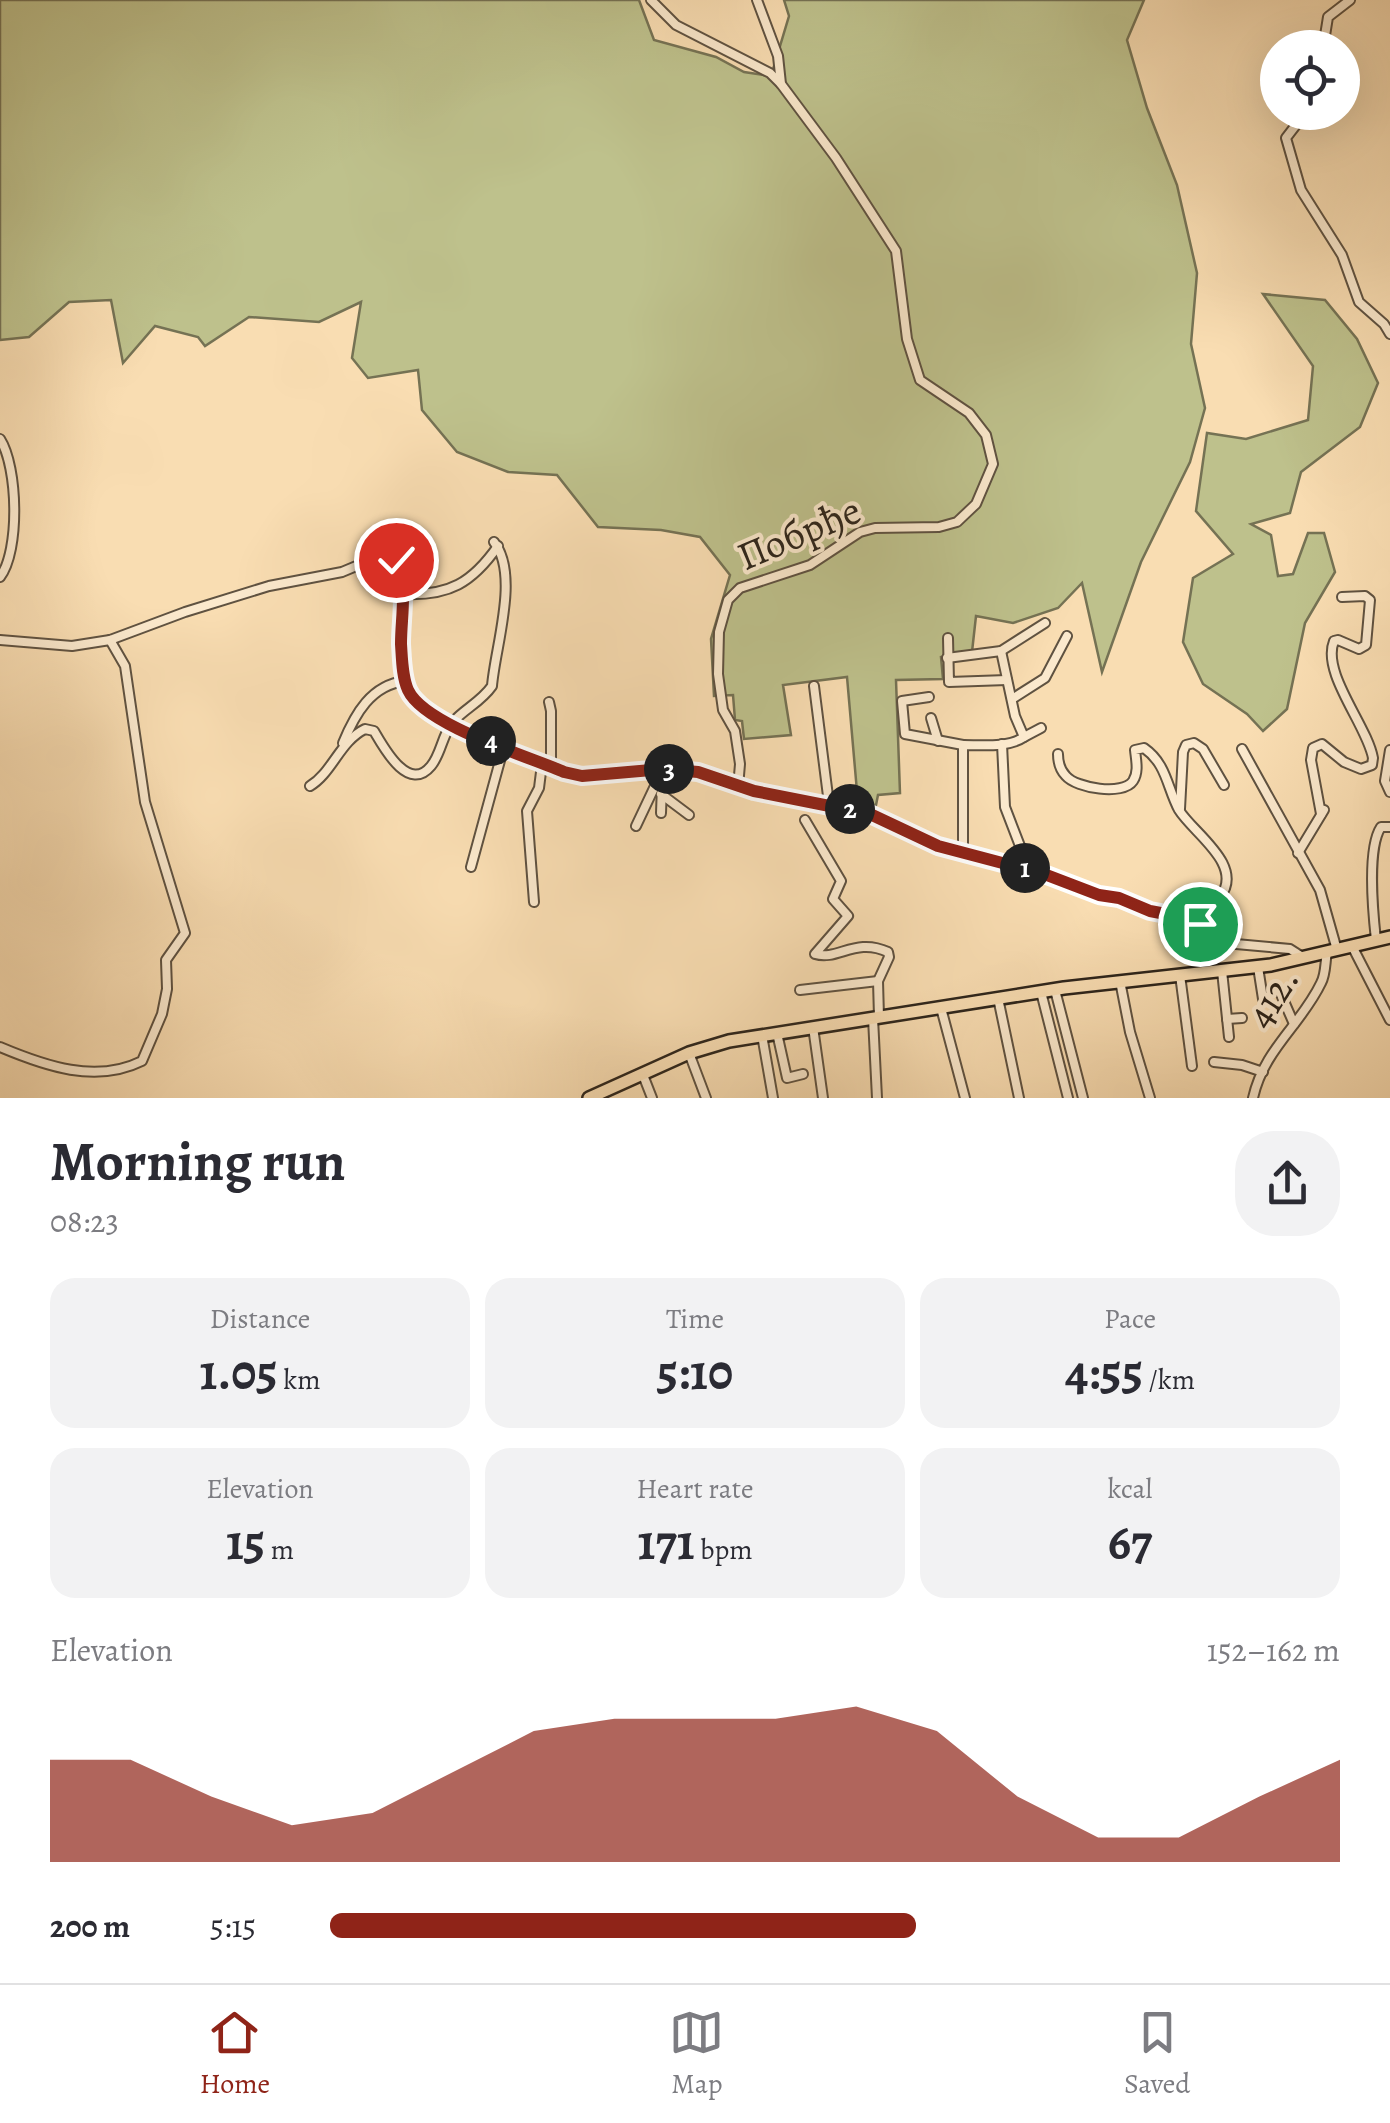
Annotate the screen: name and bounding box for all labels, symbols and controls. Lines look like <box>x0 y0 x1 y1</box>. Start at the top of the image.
map controls <box>1260 30 1360 130</box>
button: locate <box>1260 30 1360 130</box>
street label: Побрђе <box>729 482 869 584</box>
pin <box>354 518 439 603</box>
icon: check <box>369 533 424 588</box>
pin: 4 <box>466 716 516 766</box>
text: 4 <box>484 722 498 760</box>
pin: 3 <box>644 744 694 794</box>
text: 3 <box>663 750 675 788</box>
pin: 2 <box>825 784 875 834</box>
text: 2 <box>843 790 857 828</box>
pin: 1 <box>1000 843 1050 893</box>
text: 1 <box>1020 849 1030 887</box>
pin <box>1158 882 1243 967</box>
icon: arrive <box>1173 897 1228 952</box>
street label: 412. <box>1232 956 1312 1038</box>
text: Morning run <box>50 1124 345 1199</box>
button: share <box>1235 1131 1340 1236</box>
text: 08:23 <box>50 1199 119 1243</box>
text: Distance <box>210 1300 310 1338</box>
text: Time <box>666 1300 724 1338</box>
text: Pace <box>1104 1300 1156 1338</box>
text: 1.05 <box>200 1338 278 1406</box>
text: 5:10 <box>657 1338 733 1406</box>
text: 4:55 <box>1065 1338 1143 1406</box>
text: km <box>278 1361 320 1399</box>
text: /km <box>1143 1361 1195 1399</box>
text: Elevation <box>206 1470 314 1508</box>
text: Heart rate <box>637 1470 753 1508</box>
text: kcal <box>1108 1470 1152 1508</box>
text: 15 <box>226 1508 265 1576</box>
text: 171 <box>637 1508 695 1576</box>
text: 67 <box>1108 1508 1152 1576</box>
text: m <box>265 1531 294 1569</box>
text: bpm <box>695 1531 753 1569</box>
text: Elevation <box>50 1628 173 1672</box>
text: 152–162 m <box>1207 1628 1340 1672</box>
text: 200 m <box>50 1904 130 1948</box>
text: 5:15 <box>210 1904 256 1948</box>
tab: Home <box>200 2005 270 2103</box>
tab: Map <box>669 2005 724 2103</box>
tab: Saved <box>1124 2005 1190 2103</box>

